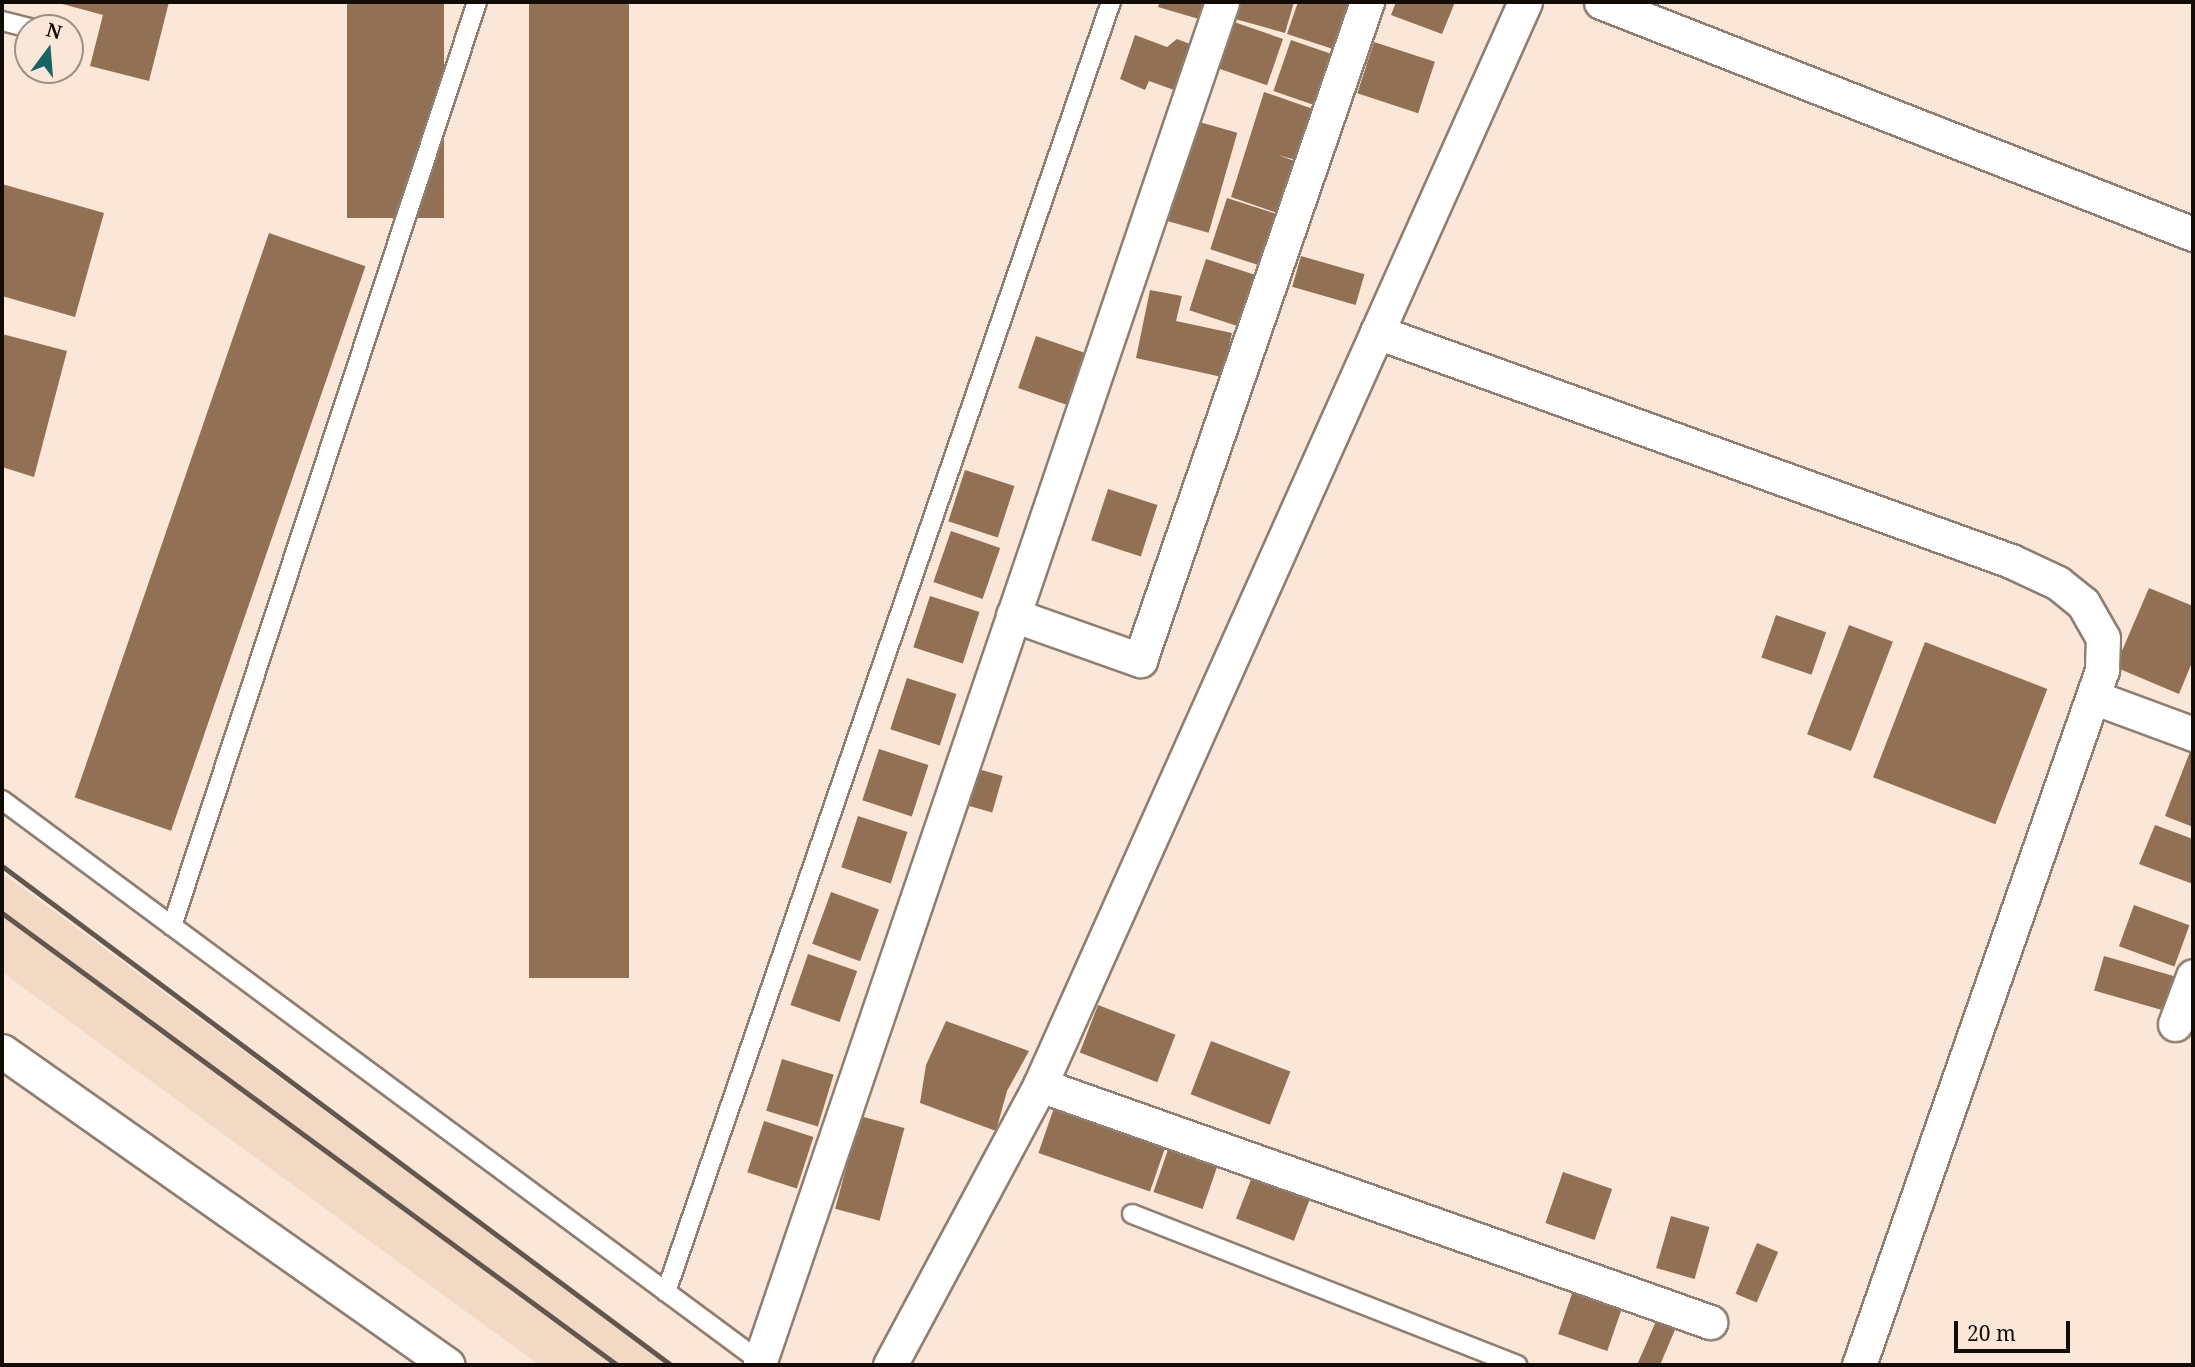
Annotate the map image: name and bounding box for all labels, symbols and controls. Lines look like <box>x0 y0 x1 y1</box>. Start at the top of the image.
north arrow <box>14 14 84 84</box>
text: N <box>43 16 65 45</box>
scale bar <box>1957 1308 2072 1352</box>
text: 20 m <box>1967 1319 2016 1347</box>

